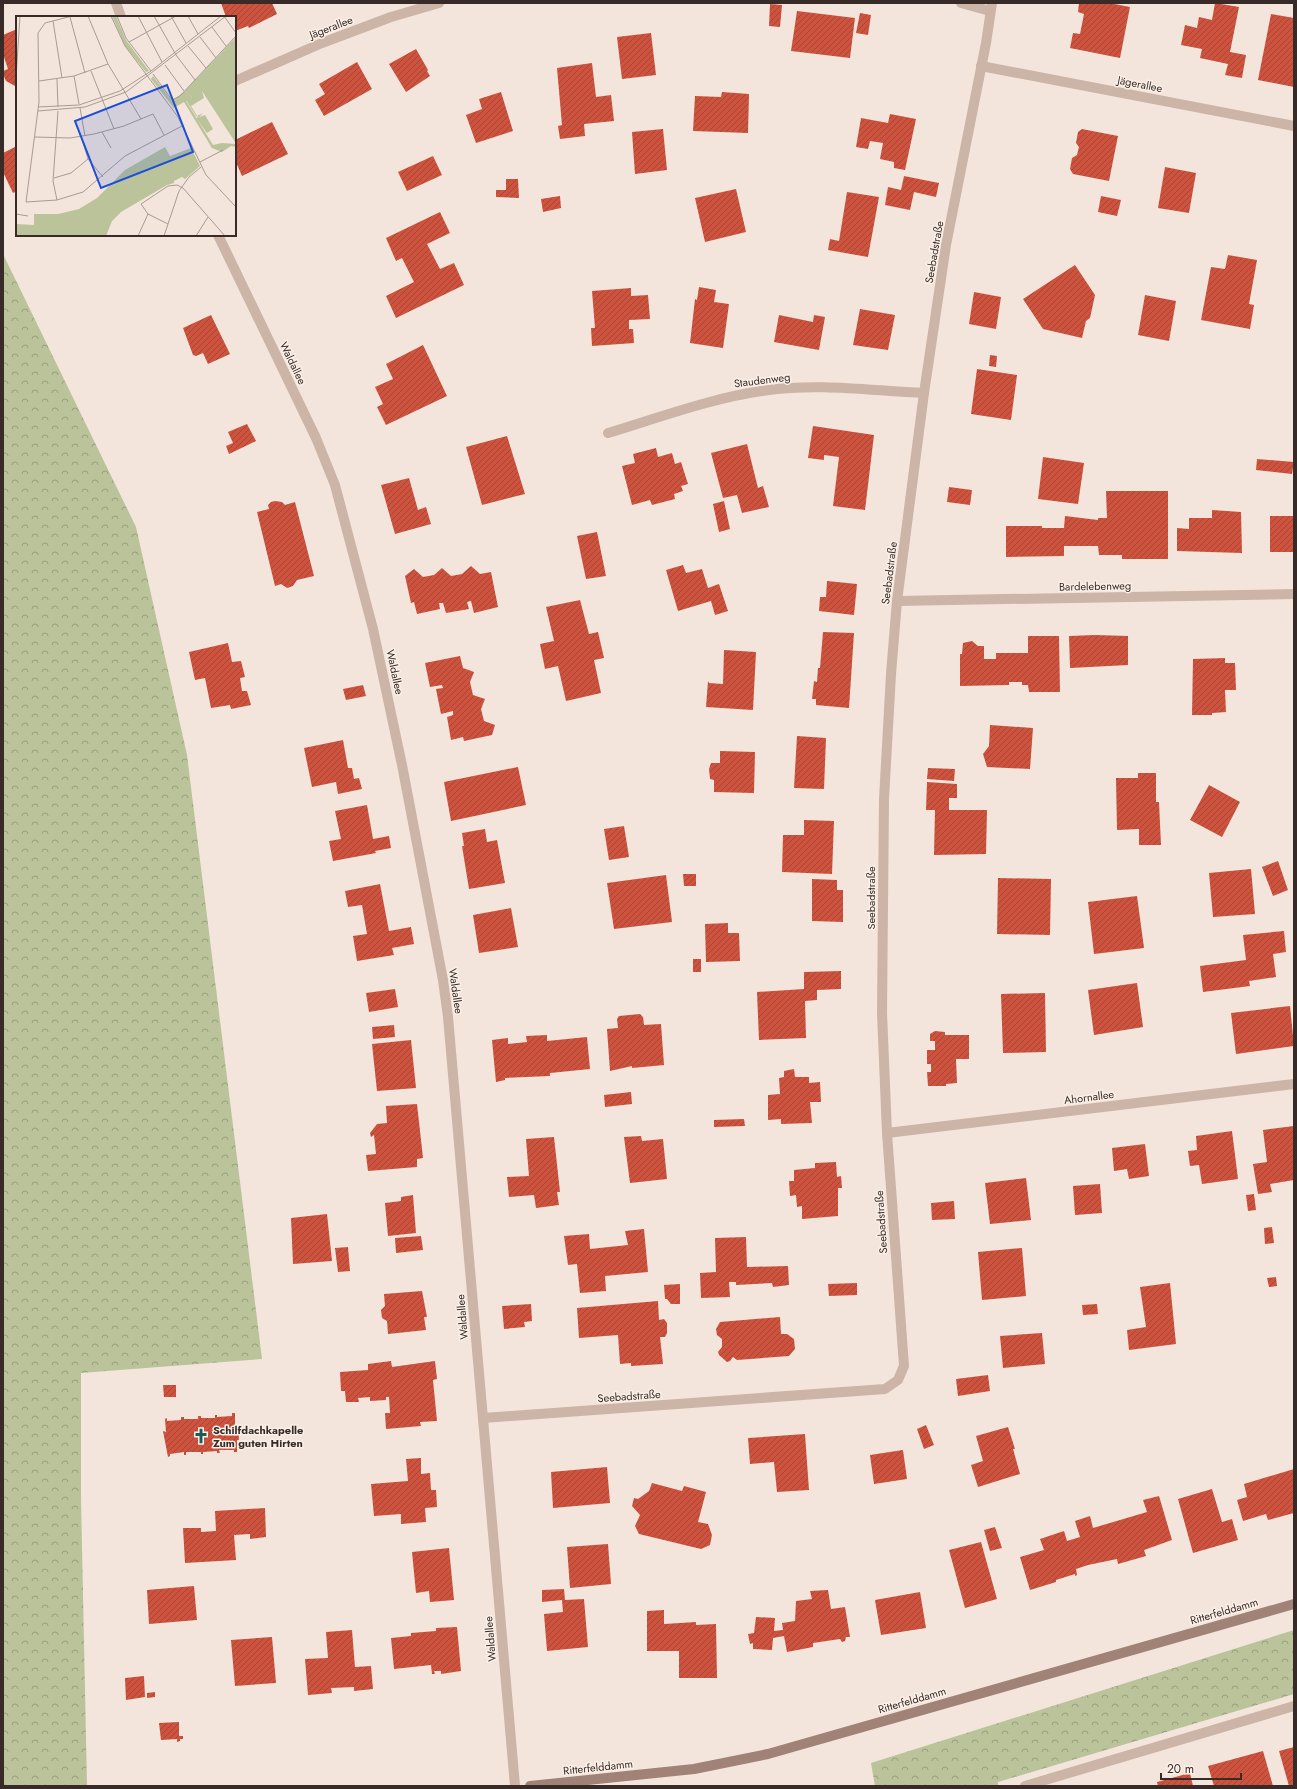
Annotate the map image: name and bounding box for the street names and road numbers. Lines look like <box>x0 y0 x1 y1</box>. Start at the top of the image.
street label: Jägerallee <box>305 11 355 43</box>
street label: Jägerallee <box>1114 71 1164 96</box>
street label: Seebadstraße <box>921 219 947 285</box>
street label: Waldallee <box>276 339 310 387</box>
street label: Staudenweg <box>733 369 791 391</box>
street label: Seebadstraße <box>877 540 901 605</box>
street label: Bardelebenweg <box>1059 577 1131 595</box>
street label: Waldallee <box>382 648 408 696</box>
street label: Seebadstraße <box>863 866 879 930</box>
street label: Waldallee <box>445 967 467 1015</box>
street label: Ahornallee <box>1063 1086 1115 1108</box>
street label: Seebadstraße <box>871 1190 891 1254</box>
street label: Waldallee <box>452 1293 472 1340</box>
street label: Seebadstraße <box>597 1386 661 1406</box>
street label: Ritterfelddamm <box>1188 1594 1260 1628</box>
street label: Waldallee <box>480 1615 500 1662</box>
street label: Ritterfelddamm <box>876 1683 948 1717</box>
street label: Ritterfelddamm <box>562 1755 634 1779</box>

